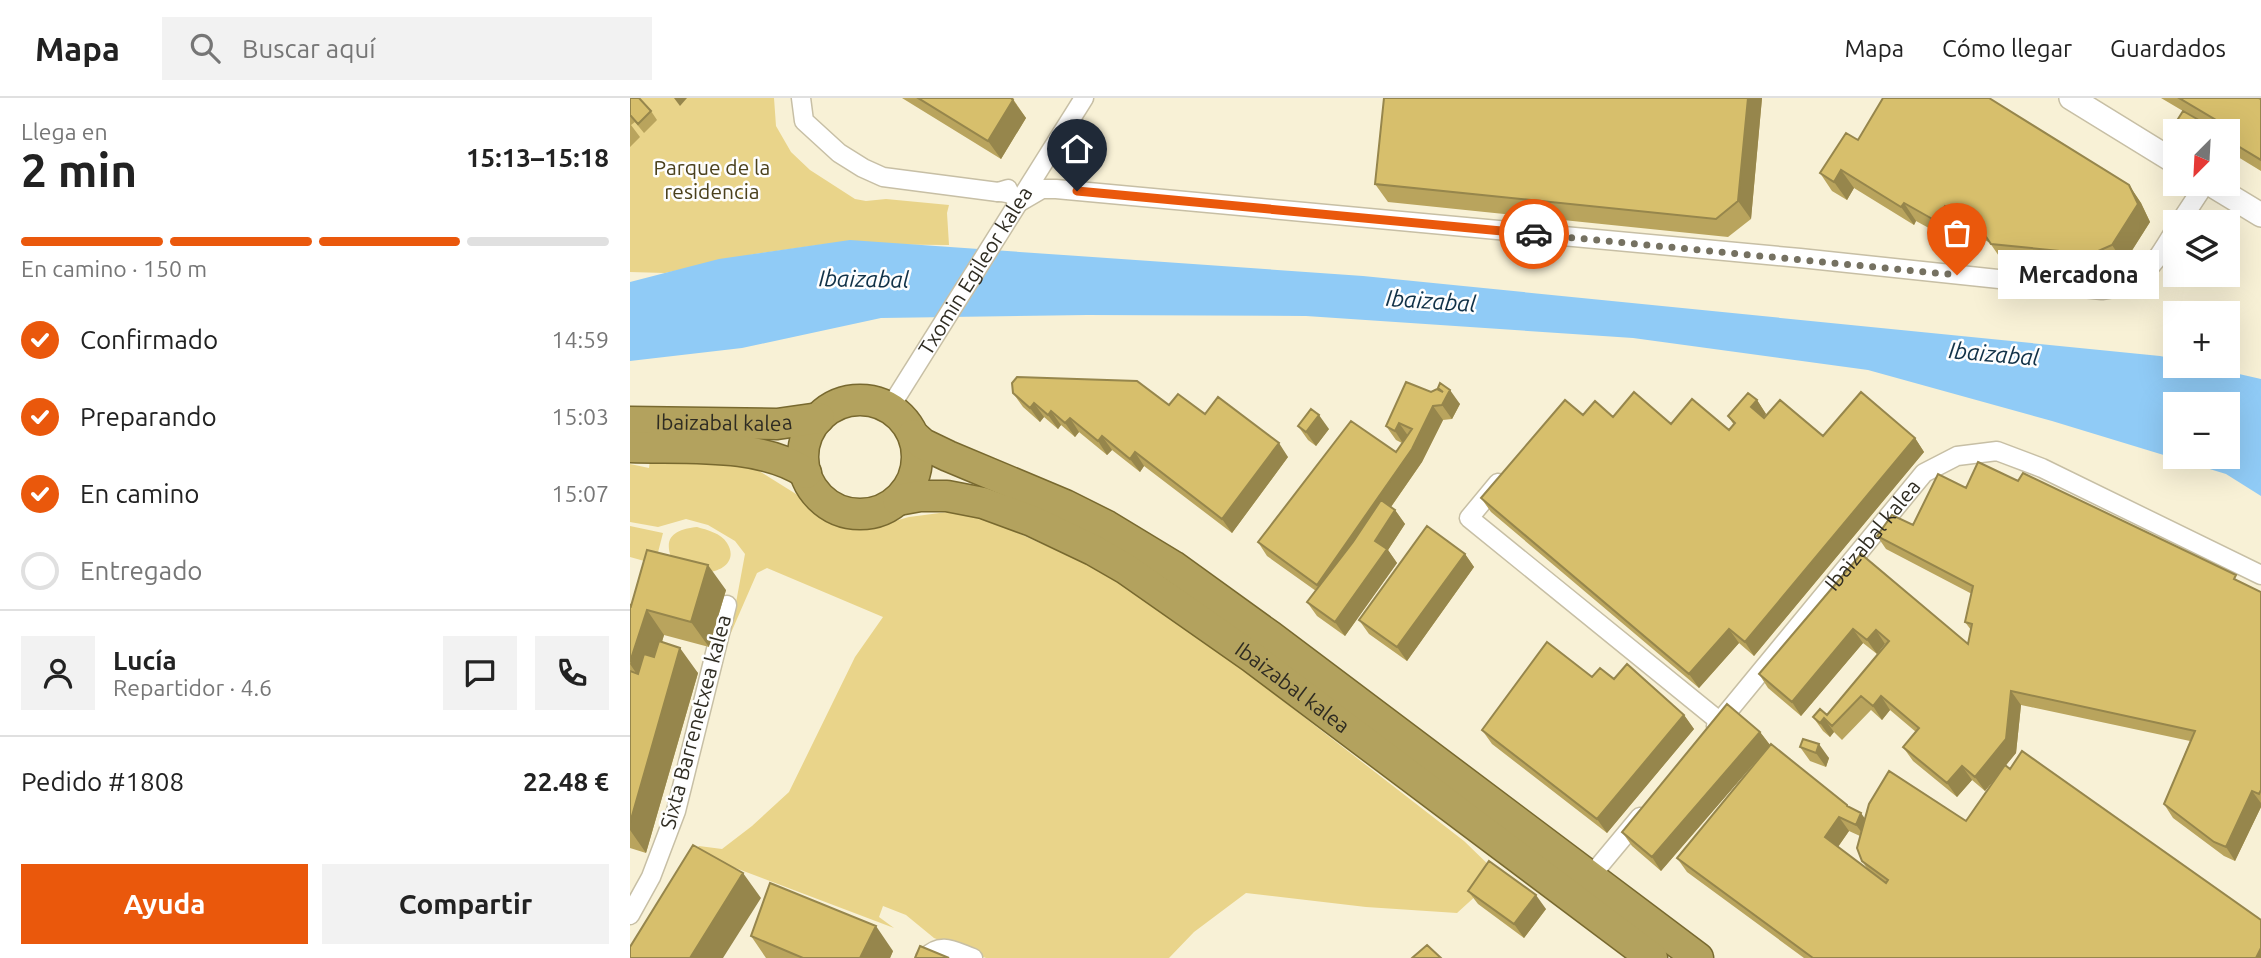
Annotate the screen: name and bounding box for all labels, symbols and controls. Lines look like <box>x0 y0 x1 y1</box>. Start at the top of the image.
search box <box>162 17 652 80</box>
icon: search <box>186 29 224 67</box>
text: Mapa <box>35 30 120 67</box>
text: Buscar aquí <box>242 34 376 63</box>
text: Mapa <box>1844 35 1904 62</box>
text: Cómo llegar <box>1942 35 2072 62</box>
text: Guardados <box>2110 35 2226 62</box>
text: Llega en <box>21 119 108 144</box>
pin <box>1047 119 1107 191</box>
north arrow <box>2163 119 2240 196</box>
map controls <box>2163 119 2240 469</box>
icon: home <box>1058 130 1096 168</box>
text: 15:13–15:18 <box>466 143 609 172</box>
text: 2 min <box>21 144 137 196</box>
park label: Parque de la residencia <box>654 155 770 203</box>
street label: Txomin Egileor kalea <box>913 182 1037 359</box>
courier <box>1499 199 1569 269</box>
pin <box>1927 203 1987 275</box>
button: layers <box>2163 210 2240 287</box>
icon: bag <box>1938 214 1976 252</box>
icon: car <box>1515 215 1553 253</box>
callout: Mercadona <box>1999 250 2160 300</box>
text: En camino · 150 m <box>21 256 207 281</box>
text: Mercadona <box>2019 262 2138 287</box>
water label: Ibaizabal <box>818 265 910 292</box>
water label: Ibaizabal <box>1385 285 1478 316</box>
button: + <box>2163 301 2240 378</box>
icon: check <box>21 321 59 359</box>
text: Confirmado <box>80 325 218 354</box>
text: 14:59 <box>551 327 609 352</box>
water label: Ibaizabal <box>1948 337 2041 370</box>
button: − <box>2163 392 2240 469</box>
icon: check <box>21 398 59 436</box>
text: Preparando <box>80 402 217 431</box>
text: 15:03 <box>551 404 609 429</box>
street label: Ibaizabal kalea <box>655 409 794 435</box>
street label: Ibaizabal kalea <box>1819 474 1925 595</box>
icon: check <box>21 475 59 513</box>
text: En camino <box>80 479 200 508</box>
text: 15:07 <box>551 481 609 506</box>
text: Entregado <box>80 556 203 585</box>
street label: Sixta Barrenetxea kalea <box>655 612 735 832</box>
button: person <box>21 636 95 710</box>
button: chat <box>443 636 517 710</box>
button: phone <box>535 636 609 710</box>
street label: Ibaizabal kalea <box>1231 636 1355 737</box>
text: Lucía <box>113 646 177 675</box>
text: Repartidor · 4.6 <box>113 675 272 700</box>
text: Pedido #1808 <box>21 767 184 796</box>
text: 22.48 € <box>523 767 609 796</box>
button: Ayuda <box>21 864 308 944</box>
button: Compartir <box>322 864 609 944</box>

